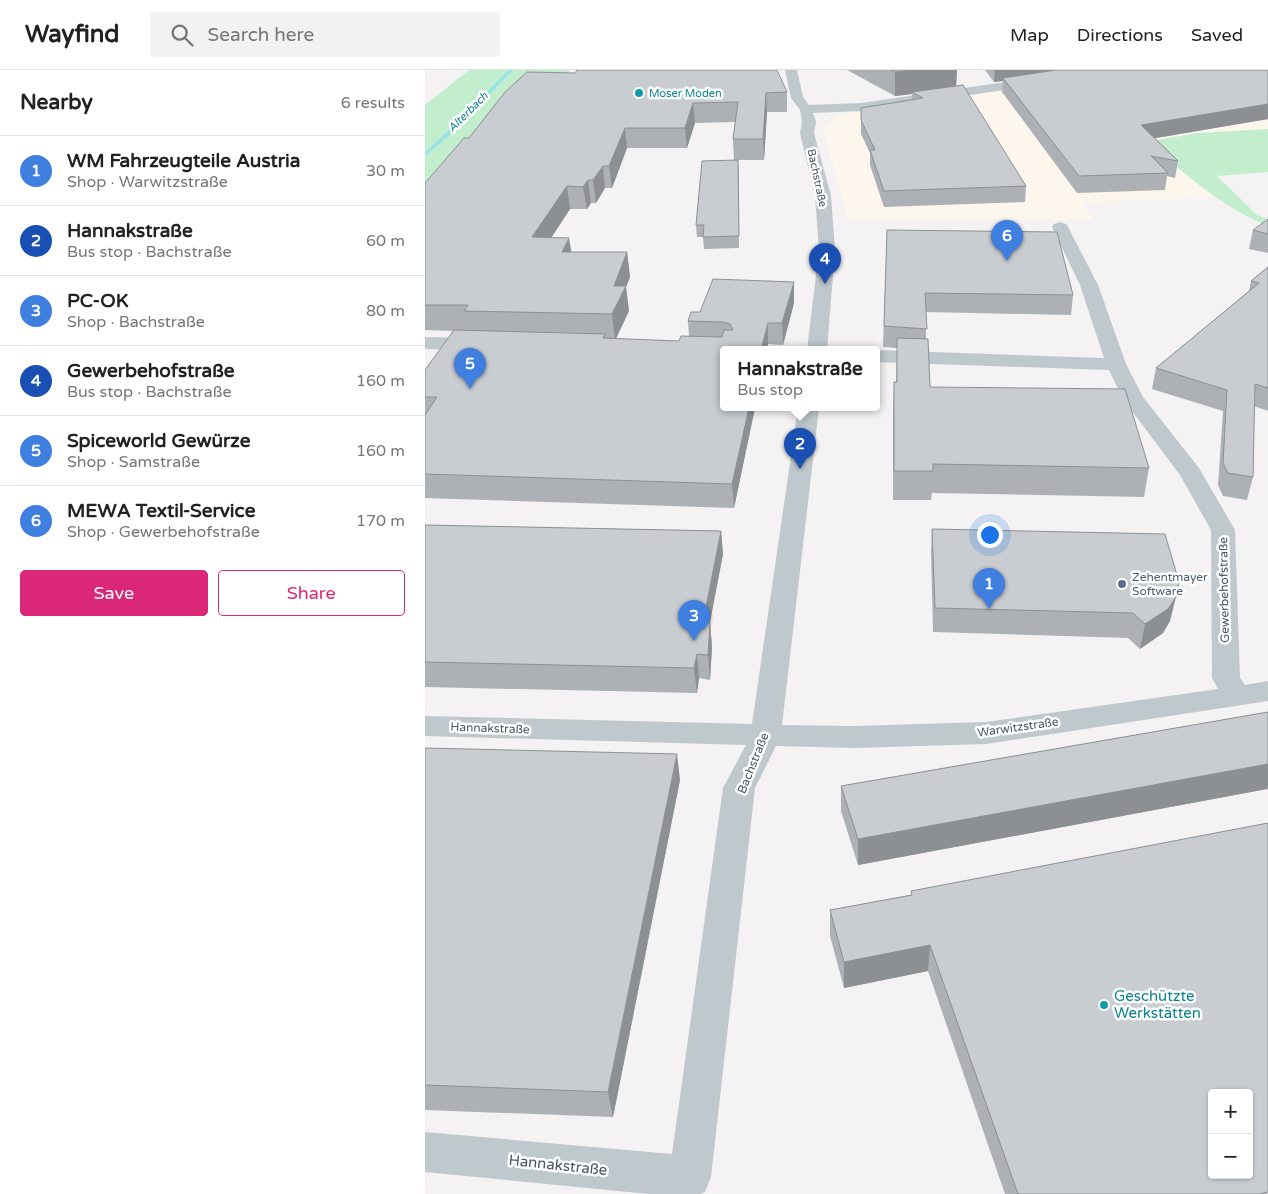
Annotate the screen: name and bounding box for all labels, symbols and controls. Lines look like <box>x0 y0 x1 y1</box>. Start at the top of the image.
search box <box>150 12 500 57</box>
text: Wayfind <box>25 20 120 49</box>
icon: search <box>168 21 196 49</box>
text: Search here <box>208 24 314 46</box>
text: Map <box>1010 24 1049 46</box>
text: Directions <box>1077 24 1163 46</box>
text: Saved <box>1191 24 1243 46</box>
marker: Moser Moden <box>633 87 645 99</box>
place label: Moser Moden <box>649 87 722 100</box>
water label: Alterbach <box>445 89 491 135</box>
text: Nearby <box>20 90 93 115</box>
text: 6 results <box>341 93 405 113</box>
street label: Bachstraße <box>804 148 830 208</box>
text: WM Fahrzeugteile Austria <box>67 150 300 172</box>
text: 1 <box>31 161 41 181</box>
text: 30 m <box>366 161 405 181</box>
text: Shop · Warwitzstraße <box>67 172 228 192</box>
text: Hannakstraße <box>67 220 193 242</box>
pin: 6 <box>991 220 1023 261</box>
text: 2 <box>31 231 41 251</box>
text: 60 m <box>366 231 405 251</box>
text: Bus stop · Bachstraße <box>67 242 231 262</box>
pin: 4 <box>809 243 841 284</box>
text: PC-OK <box>67 290 128 312</box>
text: 3 <box>31 301 41 321</box>
text: 80 m <box>366 301 405 321</box>
text: Shop · Bachstraße <box>67 312 205 332</box>
popup <box>720 346 880 411</box>
pin: 5 <box>454 348 486 389</box>
text: Hannakstraße <box>737 358 863 380</box>
text: Gewerbehofstraße <box>67 360 235 382</box>
text: 4 <box>31 371 41 391</box>
text: 160 m <box>356 371 405 391</box>
text: Bus stop <box>737 380 803 400</box>
text: Bus stop · Bachstraße <box>67 382 231 402</box>
pin: 2 <box>784 428 816 469</box>
text: Spiceworld Gewürze <box>67 430 251 452</box>
text: 5 <box>31 441 41 461</box>
text: 160 m <box>356 441 405 461</box>
text: Shop · Samstraße <box>67 452 200 472</box>
text: MEWA Textil-Service <box>67 500 255 522</box>
text: 6 <box>31 511 41 531</box>
text: 170 m <box>356 511 405 531</box>
text: Shop · Gewerbehofstraße <box>67 522 260 542</box>
your location <box>977 522 1003 548</box>
street label: Gewerbehofstraße <box>1216 537 1232 643</box>
pin: 1 <box>973 568 1005 609</box>
button: Save <box>20 570 208 616</box>
button: Share <box>218 570 405 616</box>
place label: Zehentmayer Software <box>1132 570 1208 598</box>
marker: Zehentmayer Software <box>1116 578 1128 590</box>
pin: 3 <box>678 600 710 641</box>
street label: Warwitzstraße <box>977 714 1060 740</box>
street label: Hannakstraße <box>450 720 530 736</box>
street label: Bachstraße <box>734 730 772 796</box>
place label: Geschützte Werkstätten <box>1114 987 1201 1022</box>
marker: Geschützte Werkstätten <box>1098 999 1110 1011</box>
map controls <box>1208 1089 1253 1179</box>
button: + <box>1208 1089 1253 1134</box>
button: − <box>1208 1134 1253 1179</box>
street label: Hannakstraße <box>508 1151 608 1179</box>

